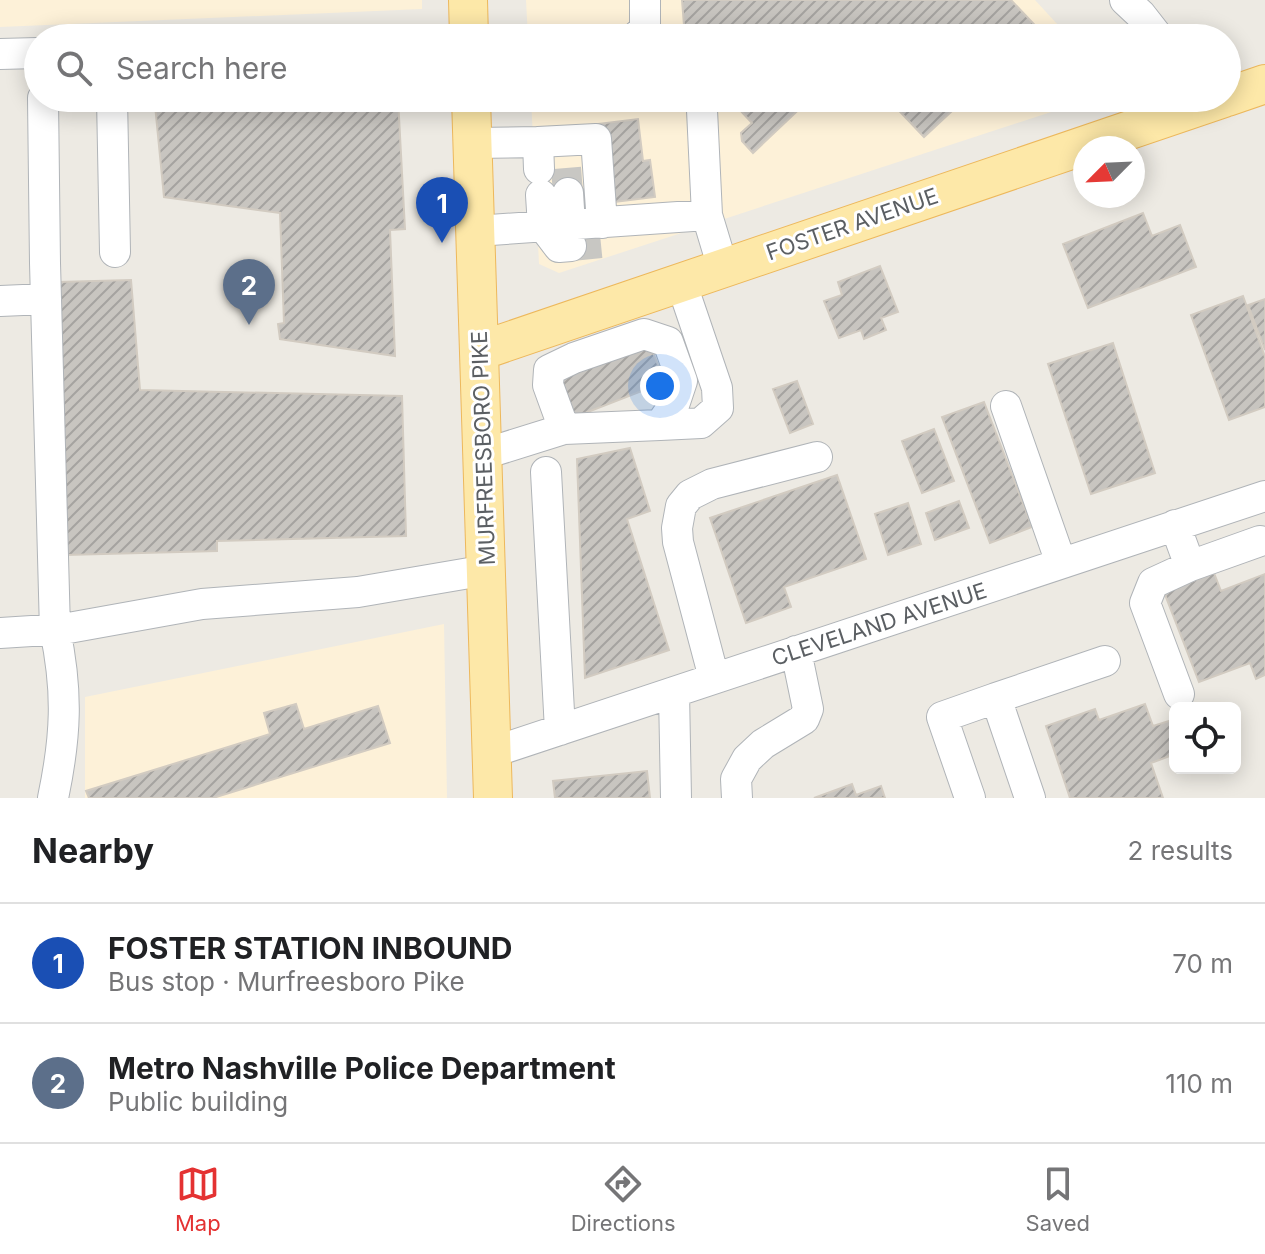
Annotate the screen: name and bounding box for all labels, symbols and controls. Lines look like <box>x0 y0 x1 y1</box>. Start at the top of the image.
search box <box>24 24 1241 112</box>
icon: search <box>52 46 96 90</box>
text: Search here <box>116 50 288 86</box>
north arrow <box>1073 136 1145 208</box>
pin: 1 <box>416 177 468 243</box>
street label: FOSTER AVENUE <box>763 182 941 266</box>
pin: 2 <box>223 259 275 325</box>
street label: MURFREESBORO PIKE <box>466 330 500 566</box>
your location <box>640 366 680 406</box>
street label: CLEVELAND AVENUE <box>768 577 990 671</box>
map controls <box>1169 702 1241 774</box>
button: locate <box>1169 702 1241 774</box>
text: Nearby <box>32 830 154 871</box>
text: 2 results <box>1128 835 1233 866</box>
text: FOSTER STATION INBOUND <box>108 930 512 966</box>
text: 1 <box>52 948 64 979</box>
text: 70 m <box>1172 948 1233 979</box>
text: Bus stop · Murfreesboro Pike <box>108 966 465 997</box>
text: Metro Nashville Police Department <box>108 1050 616 1086</box>
text: 2 <box>50 1068 66 1099</box>
text: 110 m <box>1165 1068 1233 1099</box>
text: Public building <box>108 1086 288 1117</box>
tab: Map <box>175 1162 221 1236</box>
tab: Directions <box>571 1162 676 1236</box>
tab: Saved <box>1026 1162 1090 1236</box>

